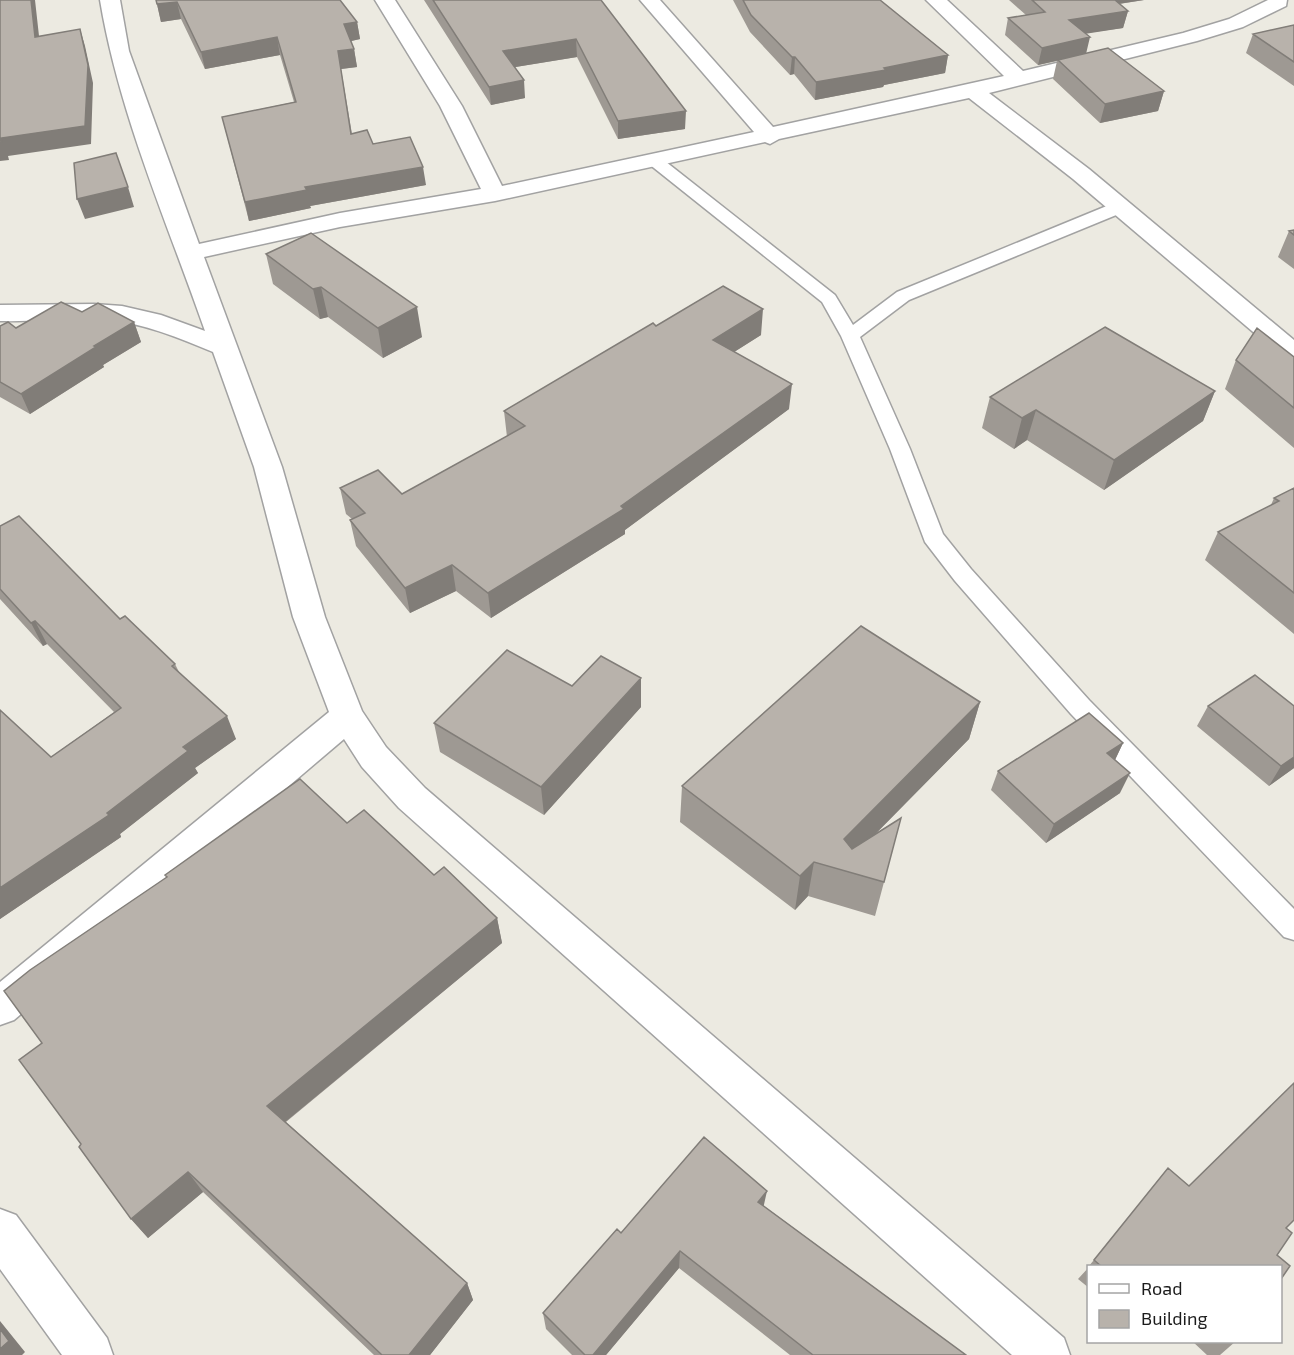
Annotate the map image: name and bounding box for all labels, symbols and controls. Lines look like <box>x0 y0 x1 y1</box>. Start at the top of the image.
legend <box>1087 1265 1282 1343</box>
text: Road <box>1141 1277 1182 1299</box>
text: Building <box>1141 1307 1208 1329</box>

